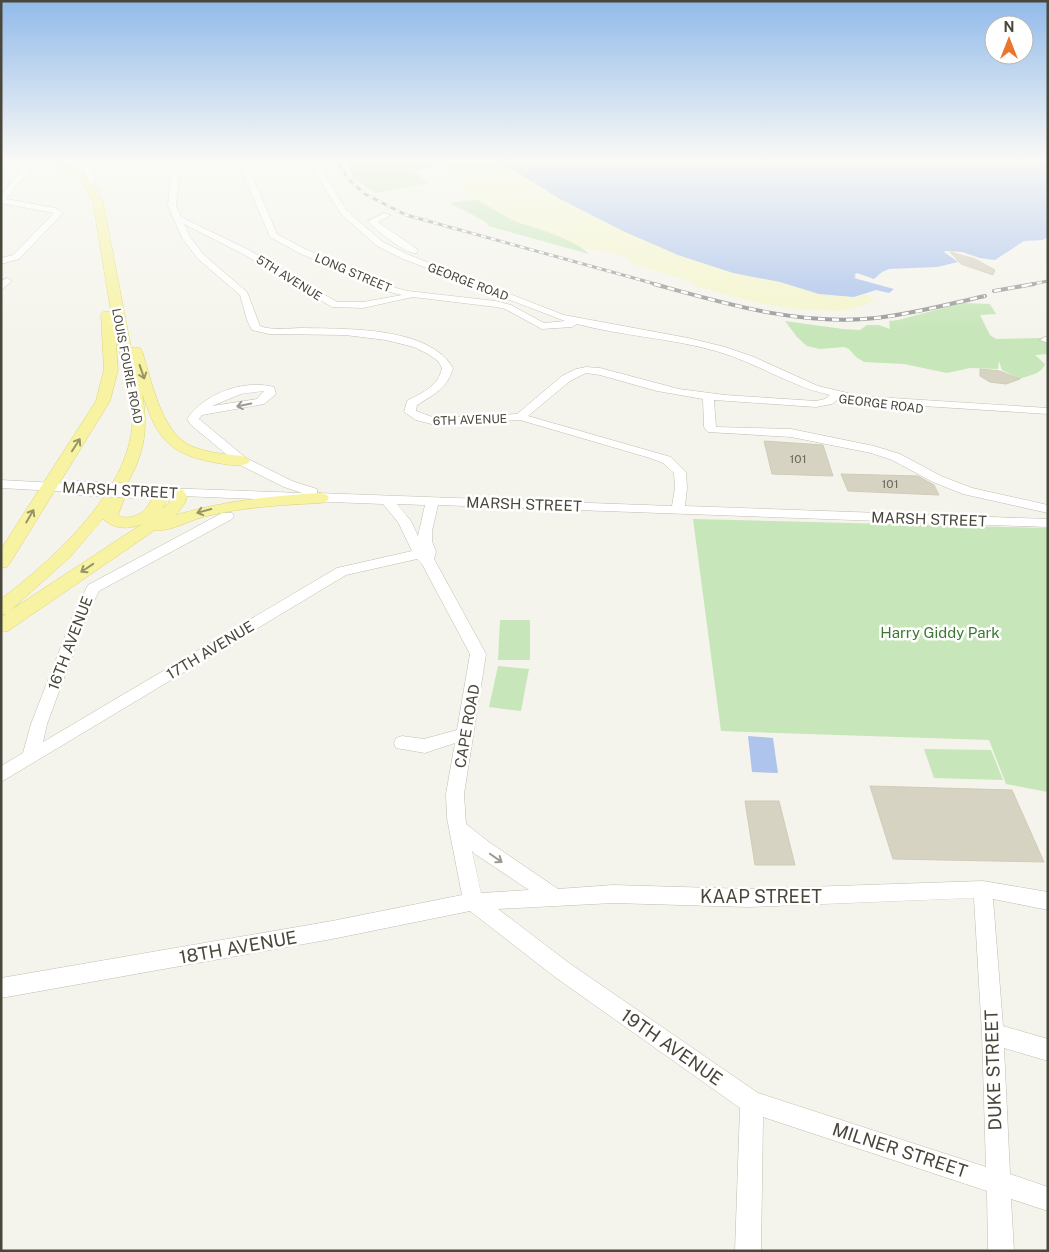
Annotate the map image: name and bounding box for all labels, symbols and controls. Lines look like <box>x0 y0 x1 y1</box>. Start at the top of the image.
north arrow <box>984 15 1034 65</box>
text: N <box>1004 19 1014 35</box>
street label: LONG STREET <box>313 251 393 295</box>
street label: 5TH AVENUE <box>254 252 324 304</box>
street label: GEORGE ROAD <box>426 260 510 304</box>
street label: LOUIS FOURIE ROAD <box>109 307 145 425</box>
one-way arrow <box>138 364 147 379</box>
street label: GEORGE ROAD <box>838 392 924 416</box>
one-way arrow <box>237 401 253 410</box>
street label: 6TH AVENUE <box>433 412 507 428</box>
one-way arrow <box>71 439 81 453</box>
house number: 101 <box>789 452 807 466</box>
house number: 101 <box>881 477 899 491</box>
street label: MARSH STREET <box>62 478 178 502</box>
street label: MARSH STREET <box>466 493 582 515</box>
one-way arrow <box>196 506 212 516</box>
street label: MARSH STREET <box>871 508 987 530</box>
one-way arrow <box>26 509 35 524</box>
one-way arrow <box>80 563 94 573</box>
street label: 16TH AVENUE <box>44 594 96 692</box>
street label: 17TH AVENUE <box>163 617 257 683</box>
park label: Harry Giddy Park <box>880 624 1000 641</box>
street label: CAPE ROAD <box>451 683 483 769</box>
one-way arrow <box>489 853 503 863</box>
street label: KAAP STREET <box>700 886 822 907</box>
street label: 18TH AVENUE <box>177 926 299 968</box>
street label: 19TH AVENUE <box>617 1004 727 1090</box>
street label: DUKE STREET <box>980 1009 1006 1131</box>
street label: MILNER STREET <box>830 1118 971 1182</box>

